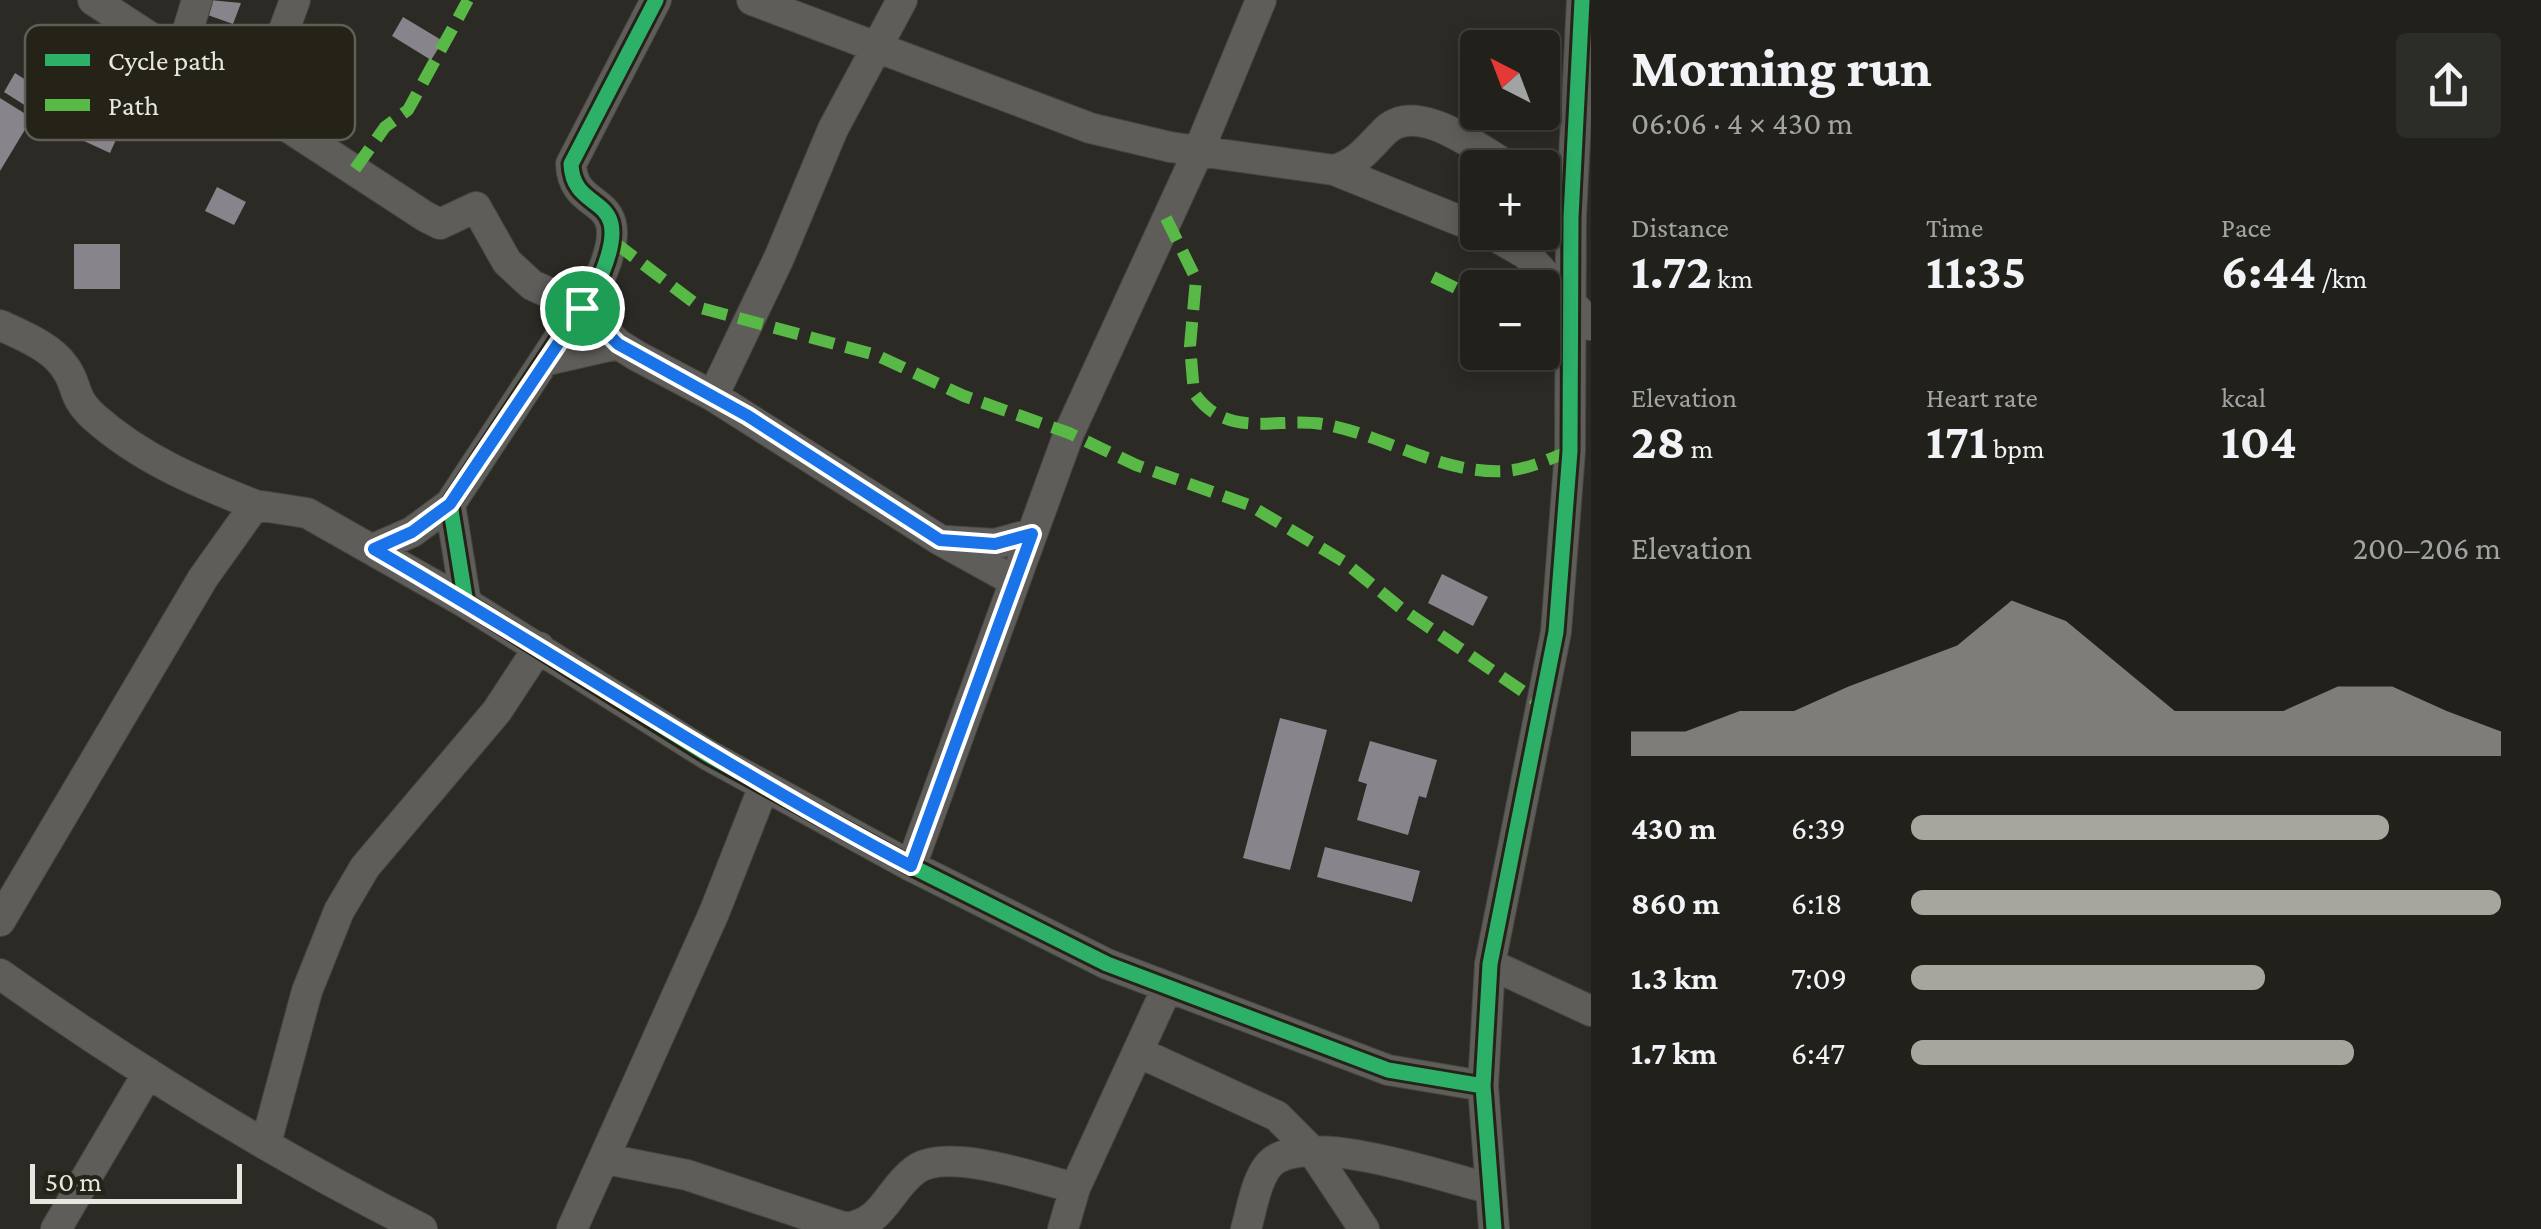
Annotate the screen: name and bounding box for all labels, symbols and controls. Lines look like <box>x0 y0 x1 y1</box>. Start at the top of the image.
legend <box>25 25 355 140</box>
north arrow <box>1460 30 1560 130</box>
map controls <box>1460 30 1560 370</box>
button: share <box>2396 33 2501 138</box>
text: Morning run <box>1631 37 1932 98</box>
text: Cycle path <box>108 45 225 76</box>
text: Path <box>108 90 159 121</box>
text: 06:06 · 4 × 430 m <box>1631 105 1853 141</box>
button: + <box>1460 150 1560 250</box>
text: Distance <box>1631 212 1729 243</box>
text: Time <box>1926 212 1983 243</box>
text: Pace <box>2221 212 2271 243</box>
text: 1.72 <box>1631 243 1712 299</box>
text: 11:35 <box>1926 243 2026 299</box>
text: 6:44 <box>2221 243 2316 299</box>
text: km <box>1712 263 1753 294</box>
text: /km <box>2316 263 2367 294</box>
pin <box>540 266 625 351</box>
button: − <box>1460 270 1560 370</box>
icon: arrive <box>555 281 610 336</box>
text: Elevation <box>1631 382 1737 413</box>
text: Heart rate <box>1926 382 2038 413</box>
text: kcal <box>2221 382 2266 413</box>
text: 28 <box>1631 413 1686 469</box>
text: 171 <box>1926 413 1988 469</box>
text: 104 <box>2221 413 2297 469</box>
text: m <box>1686 433 1713 464</box>
text: bpm <box>1988 433 2044 464</box>
text: Elevation <box>1631 530 1752 566</box>
text: 200–206 m <box>2353 530 2501 566</box>
text: 430 m <box>1631 810 1716 846</box>
text: 6:39 <box>1791 810 1846 846</box>
text: 860 m <box>1631 885 1720 921</box>
text: 6:18 <box>1791 885 1842 921</box>
text: 1.3 km <box>1631 960 1718 996</box>
text: 7:09 <box>1791 960 1847 996</box>
text: 1.7 km <box>1631 1035 1717 1071</box>
text: 6:47 <box>1791 1035 1845 1071</box>
scale bar <box>30 1159 242 1204</box>
text: 50 m <box>45 1166 102 1197</box>

